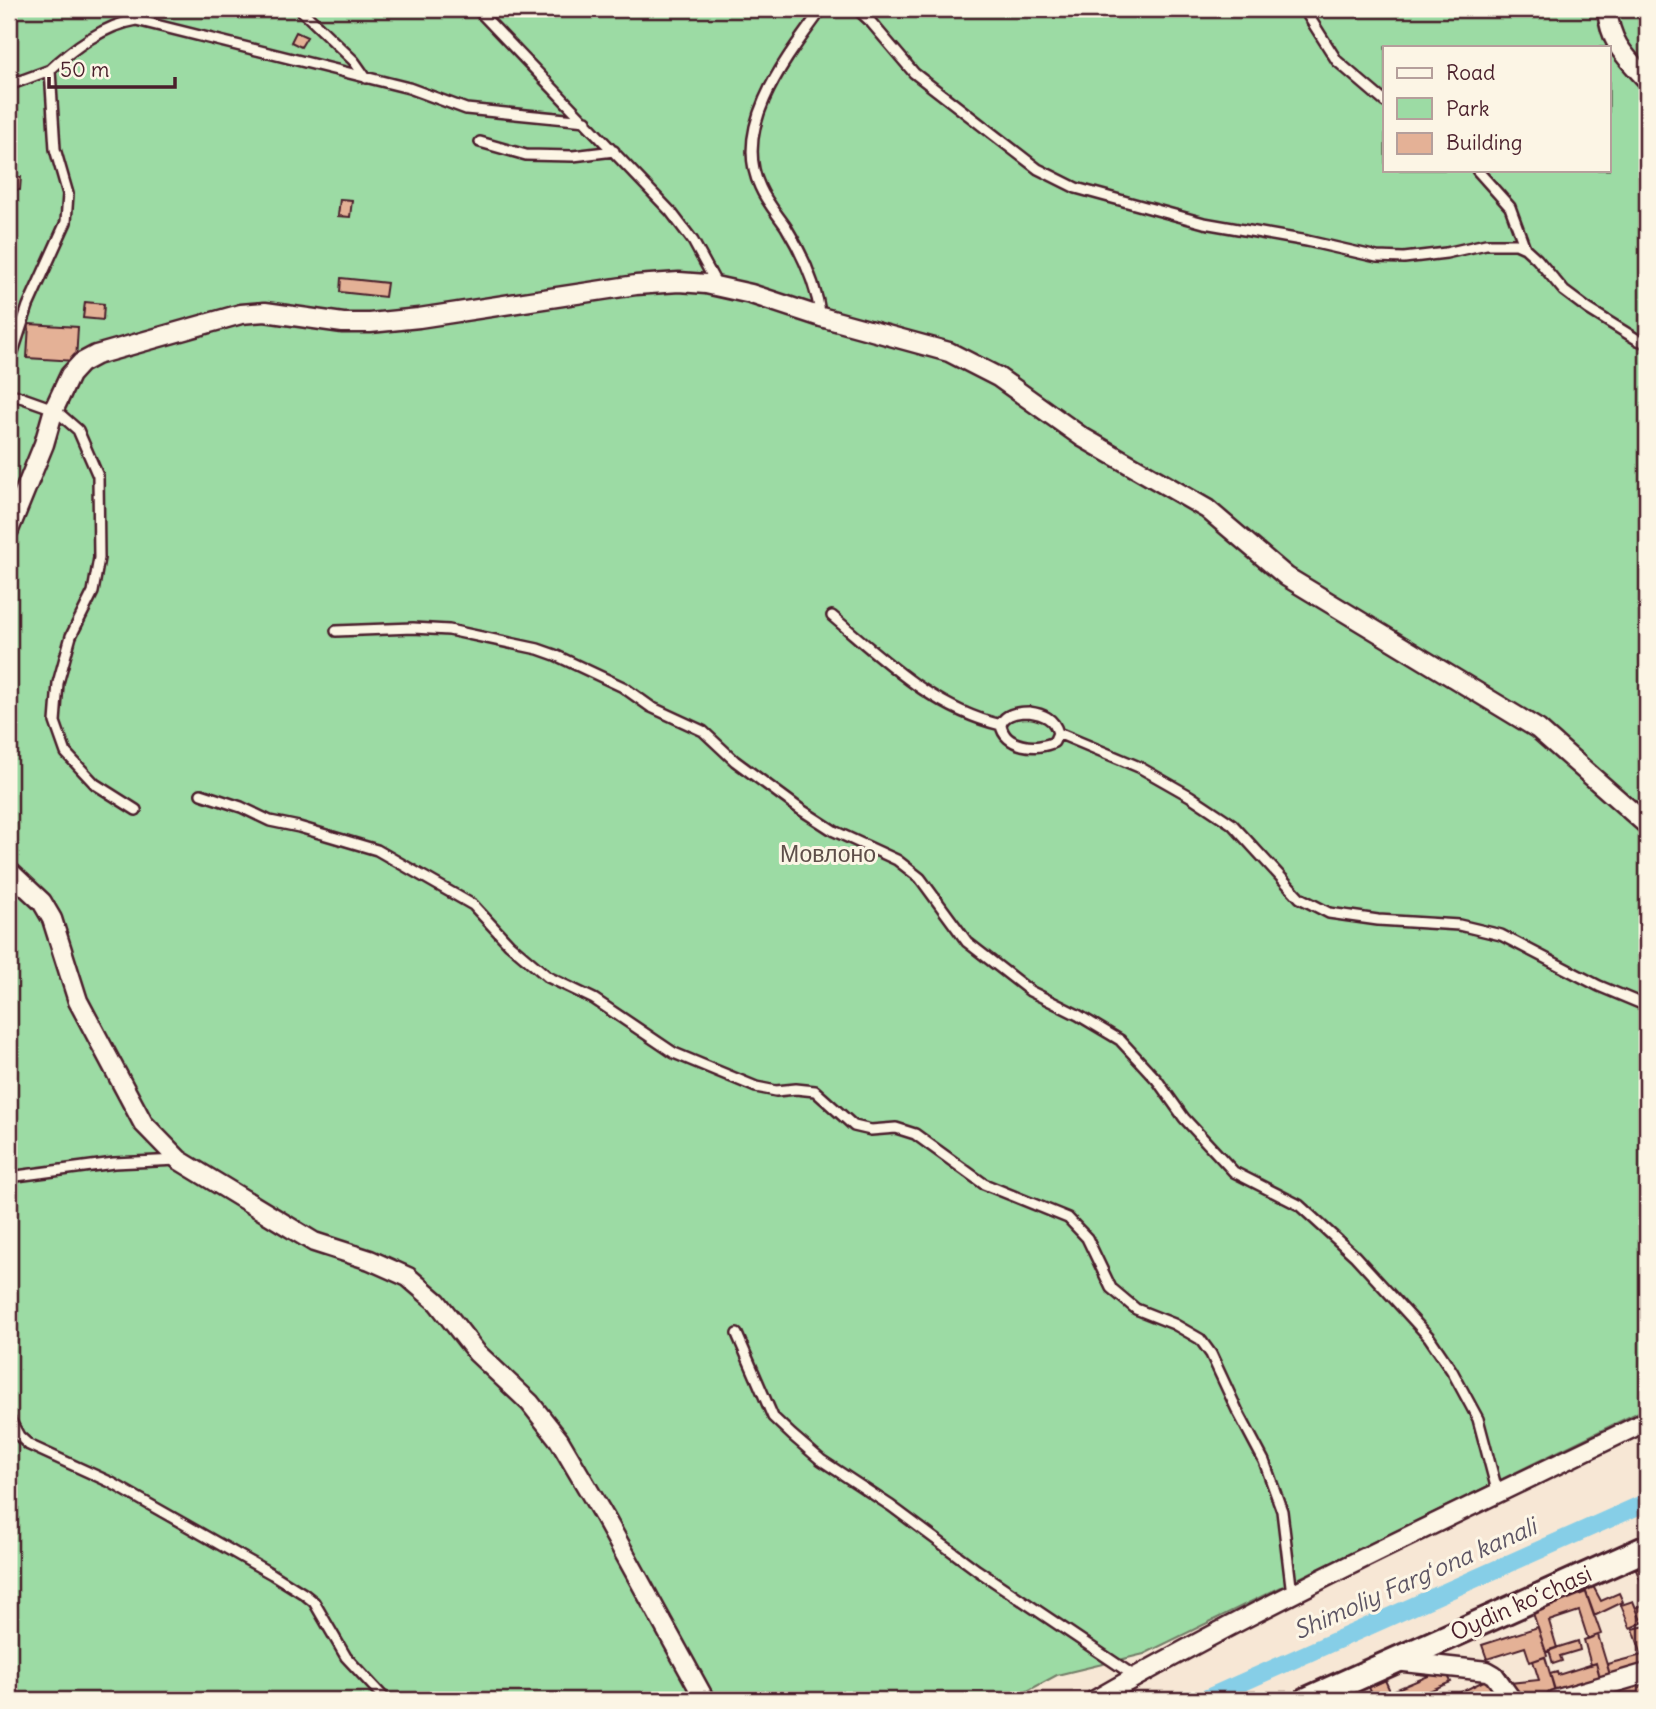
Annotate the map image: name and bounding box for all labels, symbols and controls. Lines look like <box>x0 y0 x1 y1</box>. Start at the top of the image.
scale bar <box>49 46 175 90</box>
legend <box>1383 46 1610 172</box>
text: 50 m <box>60 56 109 83</box>
text: Road <box>1446 59 1495 86</box>
text: Park <box>1446 95 1489 122</box>
text: Building <box>1446 129 1522 156</box>
park label: Мовлоно <box>780 839 876 868</box>
water label: Shimoliy Fargʻona kanali <box>1289 1510 1543 1645</box>
street label: Oydin koʻchasi <box>1446 1558 1596 1647</box>

